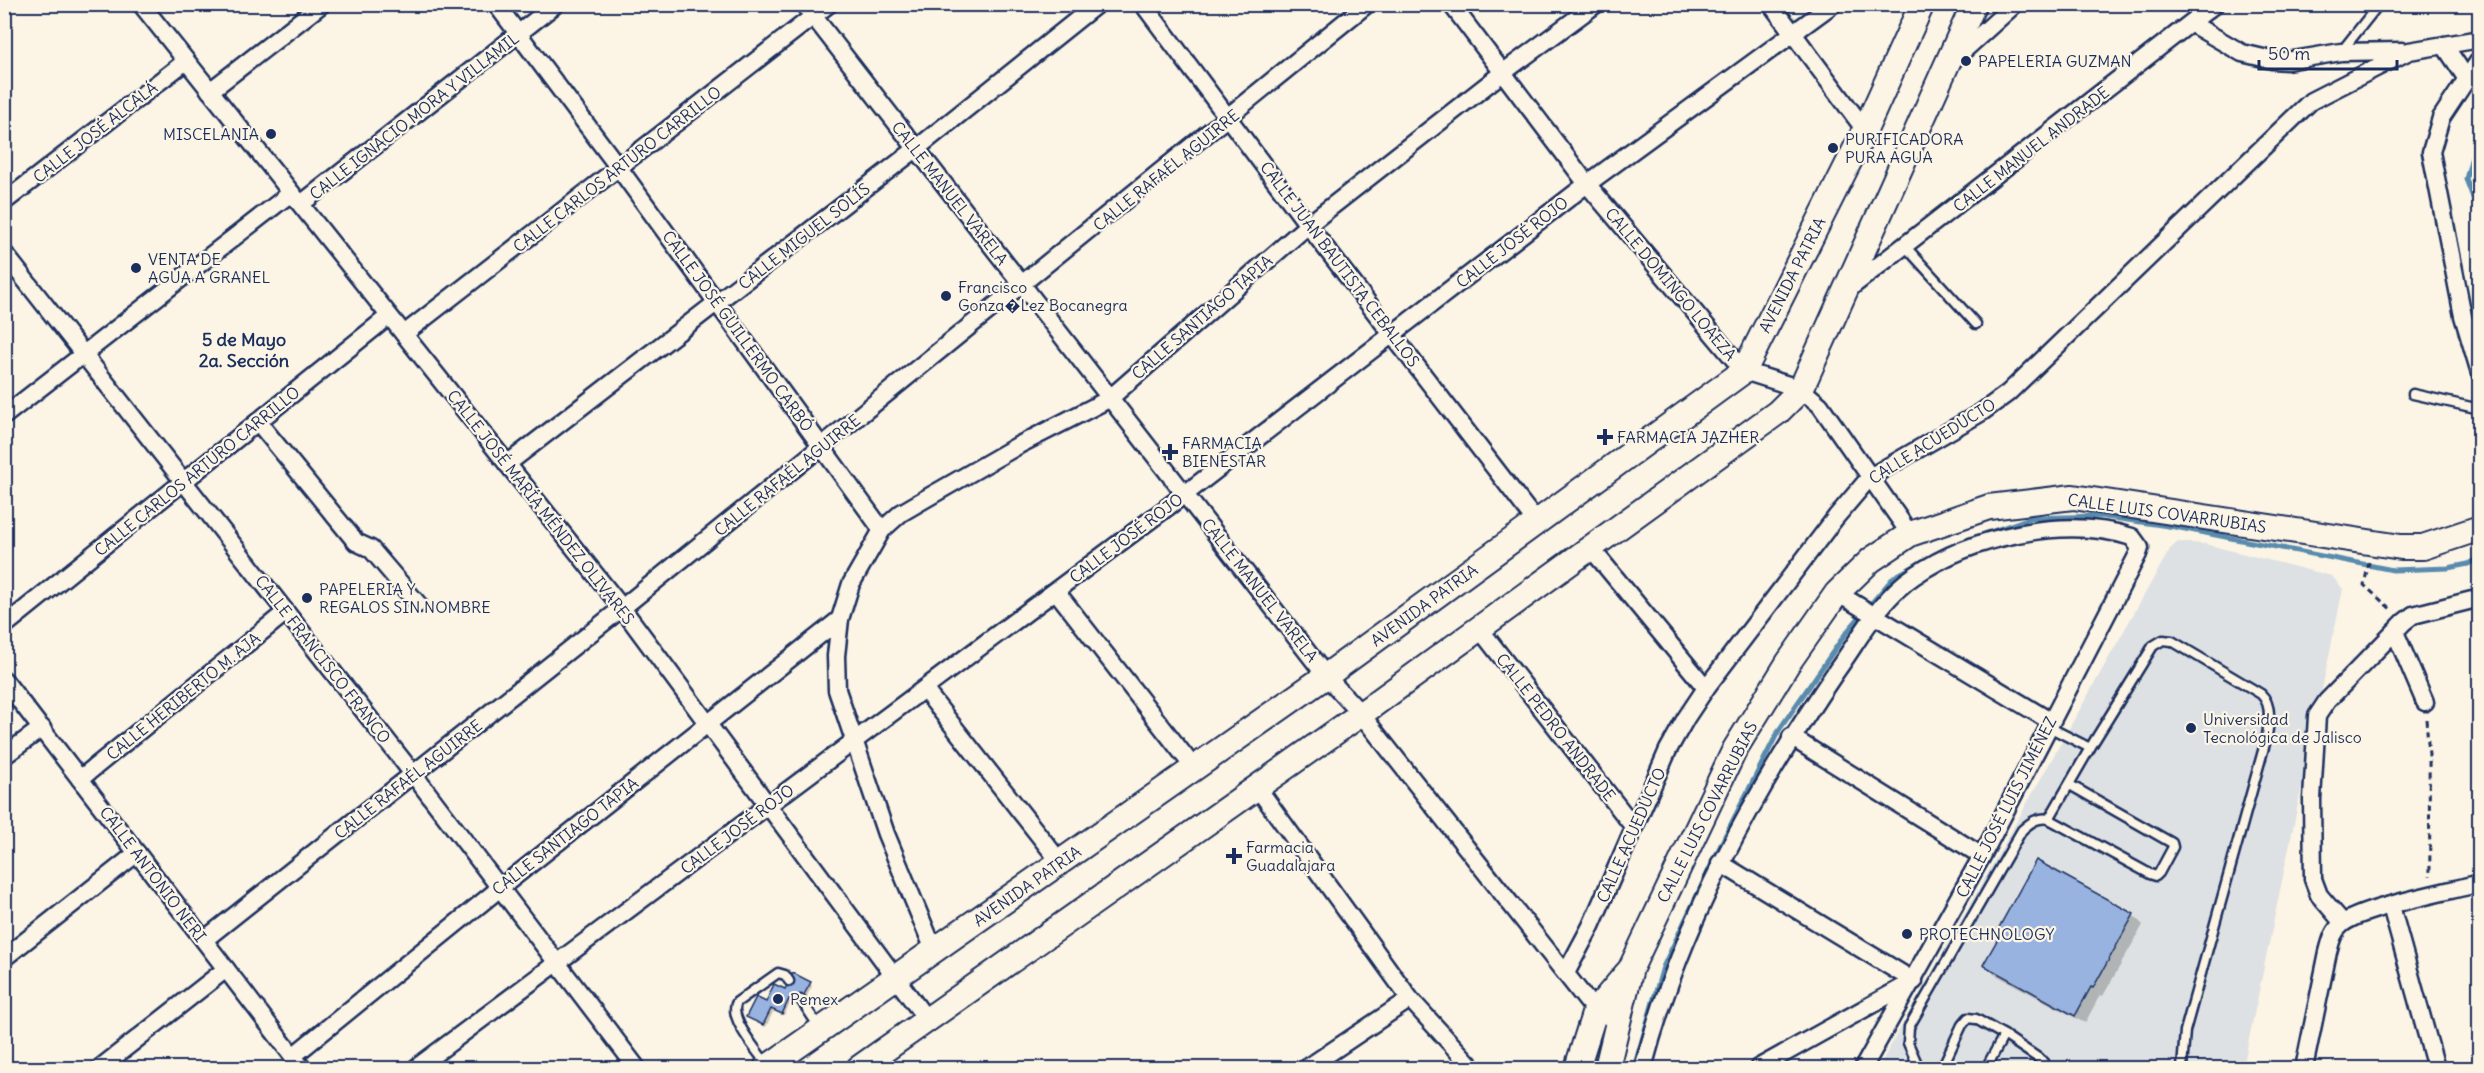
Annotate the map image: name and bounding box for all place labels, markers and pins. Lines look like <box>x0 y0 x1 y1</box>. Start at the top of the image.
place label: PAPELERIA GUZMAN <box>1978 51 2132 71</box>
marker: PAPELERIA GUZMAN <box>1959 54 1973 68</box>
place label: MISCELANIA <box>163 124 259 144</box>
marker: MISCELANIA <box>264 127 278 141</box>
place label: PURIFICADORA PURA AGUA <box>1845 129 1963 167</box>
marker: PURIFICADORA PURA AGUA <box>1826 141 1840 155</box>
place label: VENTA DE AGUA A GRANEL <box>148 249 270 287</box>
marker: VENTA DE AGUA A GRANEL <box>129 261 143 275</box>
place label: Francisco Gonza�Lez Bocanegra <box>958 277 1128 315</box>
marker: Francisco Gonza�Lez Bocanegra <box>939 289 953 303</box>
place label: FARMACIA JAZHER <box>1617 427 1759 447</box>
marker: FARMACIA JAZHER <box>1598 430 1612 444</box>
place label: FARMACIA BIENESTAR <box>1182 433 1266 471</box>
marker: FARMACIA BIENESTAR <box>1163 445 1177 459</box>
place label: PAPELERIA Y REGALOS SIN NOMBRE <box>319 579 491 617</box>
marker: PAPELERIA Y REGALOS SIN NOMBRE <box>300 591 314 605</box>
place label: Universidad Tecnológica de Jalisco <box>2203 709 2362 747</box>
marker: Universidad Tecnológica de Jalisco <box>2184 721 2198 735</box>
place label: Farmacia Guadalajara <box>1246 837 1335 875</box>
marker: Farmacia Guadalajara <box>1227 849 1241 863</box>
place label: PROTECHNOLOGY <box>1919 924 2054 944</box>
marker: PROTECHNOLOGY <box>1900 927 1914 941</box>
place label: Pemex <box>790 989 838 1009</box>
marker: Pemex <box>771 992 785 1006</box>

